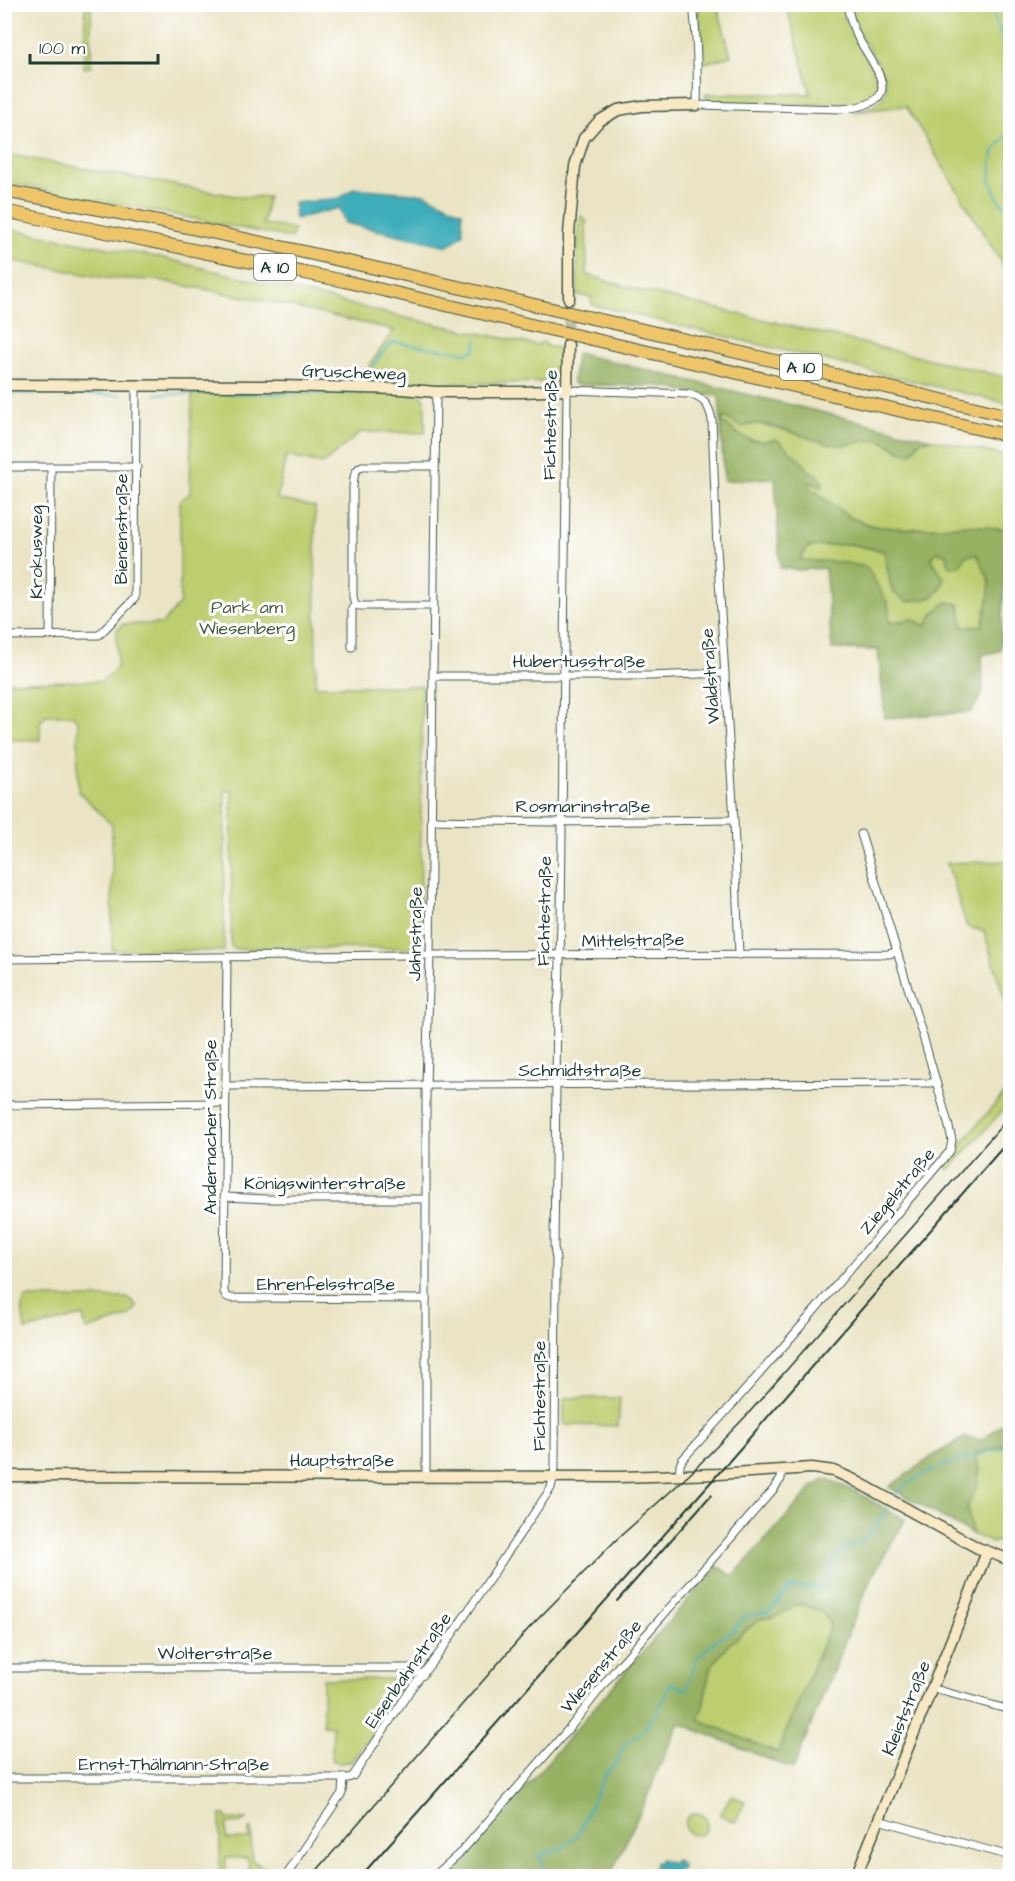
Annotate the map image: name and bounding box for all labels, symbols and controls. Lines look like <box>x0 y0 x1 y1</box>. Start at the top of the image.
scale bar <box>30 27 158 65</box>
text: 100 m <box>39 36 85 61</box>
road number: A 10 <box>254 254 296 280</box>
road number: A 10 <box>780 354 822 380</box>
street label: Gruscheweg <box>301 358 406 388</box>
street label: Fichtestraße <box>537 369 564 480</box>
street label: Bienenstraße <box>109 473 134 584</box>
street label: Krokusweg <box>24 505 50 599</box>
park label: Park am Wiesenberg <box>199 595 295 642</box>
street label: Waldstraße <box>695 627 726 725</box>
street label: Hubertusstraße <box>512 649 646 674</box>
street label: Rosmarinstraße <box>516 794 651 819</box>
street label: Fichtestraße <box>531 855 558 966</box>
street label: Jahnstraße <box>402 886 429 981</box>
street label: Mittelstraße <box>581 927 685 954</box>
street label: Andernacher Straße <box>198 1039 223 1215</box>
street label: Schmidtstraße <box>518 1058 642 1083</box>
street label: Ziegelstraße <box>854 1142 942 1241</box>
street label: Königswinterstraße <box>244 1171 406 1197</box>
street label: Ehrenfelsstraße <box>257 1272 395 1297</box>
street label: Fichtestraße <box>527 1341 552 1451</box>
street label: Hauptstraße <box>290 1448 394 1473</box>
street label: Eisenbahnstraße <box>359 1607 458 1733</box>
street label: Wiesenstraße <box>555 1614 648 1718</box>
street label: Wolterstraße <box>158 1641 273 1666</box>
street label: Kleiststraße <box>876 1657 937 1759</box>
street label: Ernst-Thälmann-Straße <box>79 1752 270 1777</box>

